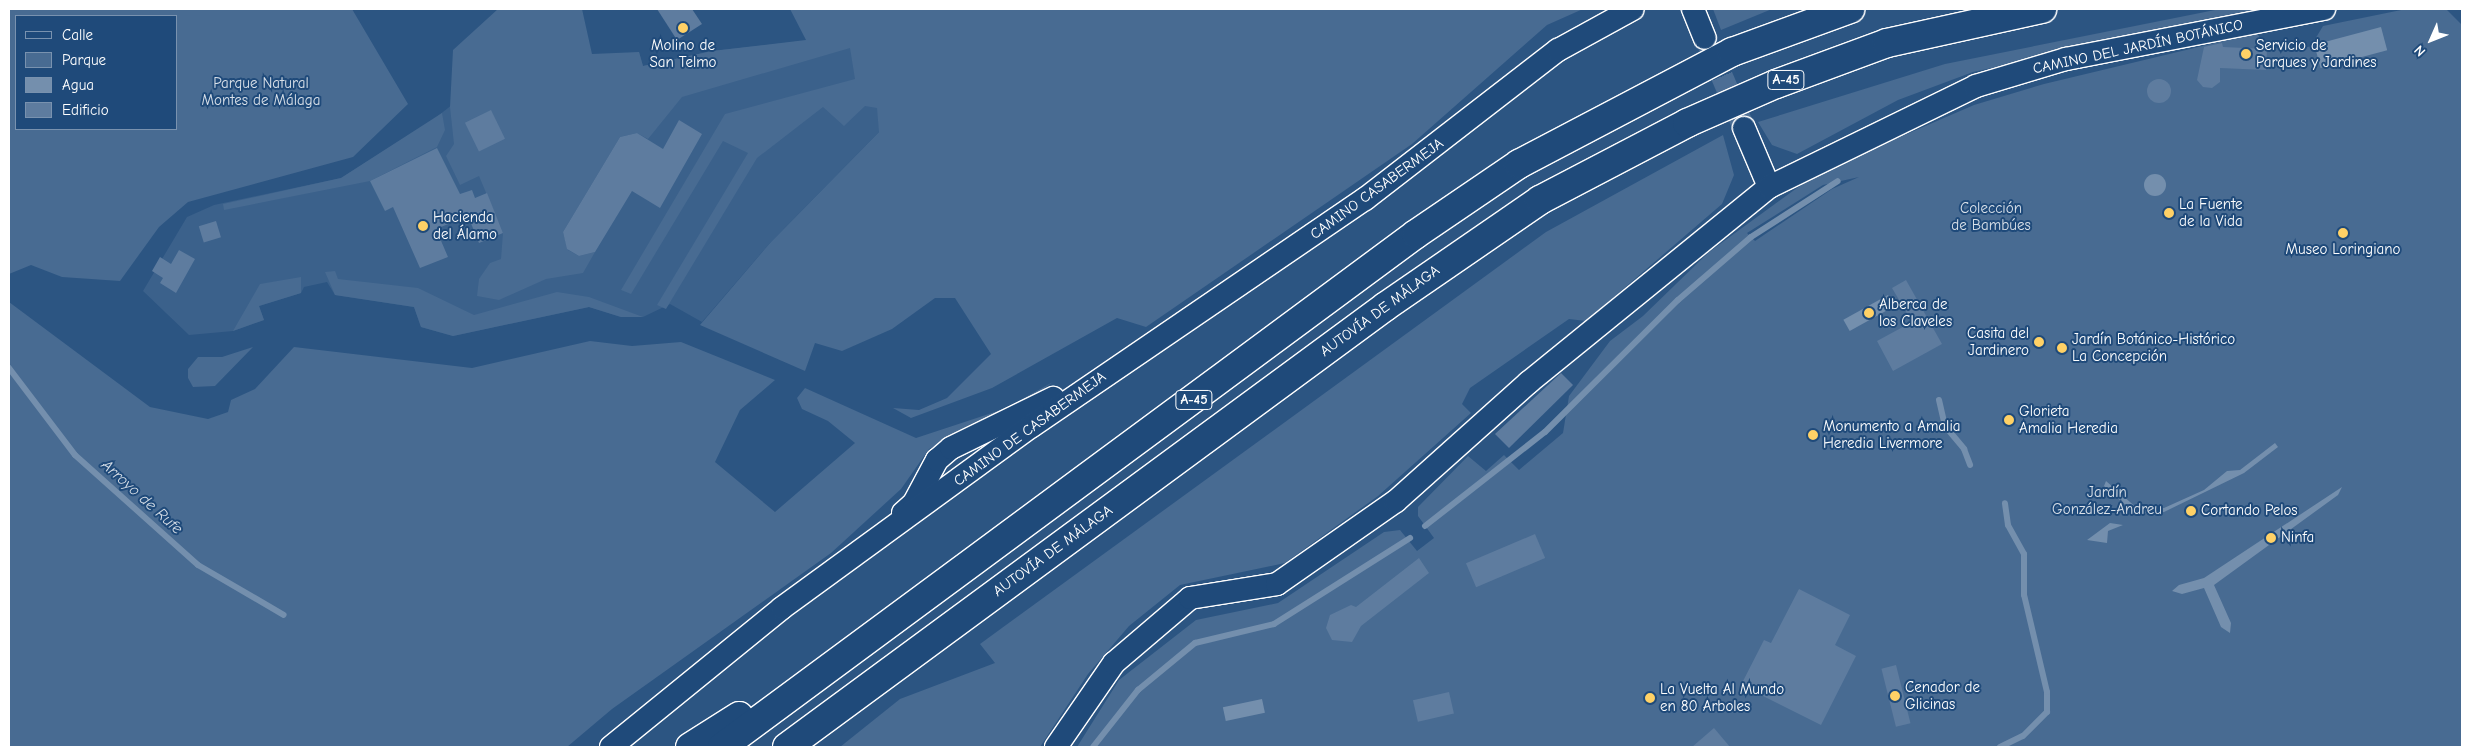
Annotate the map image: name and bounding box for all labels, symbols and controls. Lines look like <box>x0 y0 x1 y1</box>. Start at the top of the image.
legend <box>15 15 178 130</box>
north arrow <box>2406 15 2456 65</box>
street label: CAMINO DEL JARDÍN BOTÁNICO <box>2031 16 2245 78</box>
marker: Molino de San Telmo <box>677 22 689 34</box>
text: Calle <box>62 26 93 44</box>
place label: Molino de San Telmo <box>649 36 717 71</box>
place label: Servicio de Parques y Jardines <box>2256 36 2377 71</box>
text: N <box>2411 42 2429 60</box>
marker: Servicio de Parques y Jardines <box>2240 48 2252 60</box>
text: Parque <box>62 51 106 69</box>
road number: A-45 <box>1767 68 1805 92</box>
park label: Parque Natural Montes de Málaga <box>202 74 320 109</box>
text: Agua <box>62 76 94 94</box>
text: Edificio <box>62 101 109 119</box>
street label: CAMINO CASABERMEJA <box>1307 135 1447 243</box>
place label: La Fuente de la Vida <box>2179 195 2243 230</box>
park label: Colección de Bambúes <box>1951 199 2031 234</box>
marker: La Fuente de la Vida <box>2163 207 2175 219</box>
place label: Hacienda del Álamo <box>433 208 497 243</box>
marker: Hacienda del Álamo <box>417 220 429 232</box>
marker: Museo Loringiano <box>2337 227 2349 239</box>
place label: Museo Loringiano <box>2285 241 2401 259</box>
street label: AUTOVÍA DE MÁLAGA <box>1317 262 1443 360</box>
place label: Alberca de los Claveles <box>1879 295 1952 330</box>
marker: Alberca de los Claveles <box>1863 307 1875 319</box>
place label: Casita del Jardinero <box>1967 324 2029 359</box>
place label: Jardín Botánico-Histórico La Concepción <box>2072 330 2235 365</box>
marker: Casita del Jardinero <box>2033 336 2045 348</box>
marker: Jardín Botánico-Histórico La Concepción <box>2056 342 2068 354</box>
street label: CAMINO DE CASABERMEJA <box>950 368 1110 490</box>
road number: A-45 <box>1175 388 1213 412</box>
place label: Glorieta Amalia Heredia <box>2019 402 2118 437</box>
marker: Glorieta Amalia Heredia <box>2003 414 2015 426</box>
place label: Monumento a Amalia Heredia Livermore <box>1823 417 1961 452</box>
marker: Monumento a Amalia Heredia Livermore <box>1807 429 1819 441</box>
water label: Arroyo de Rufe <box>97 455 187 539</box>
park label: Jardín González-Andreu <box>2052 483 2162 518</box>
street label: AUTOVÍA DE MÁLAGA <box>990 502 1116 600</box>
place label: Cortando Pelos <box>2201 502 2298 520</box>
marker: Cortando Pelos <box>2185 505 2197 517</box>
place label: Ninfa <box>2281 529 2314 547</box>
marker: Ninfa <box>2265 532 2277 544</box>
place label: Cenador de Glicinas <box>1905 678 1980 713</box>
place label: La Vuelta Al Mundo en 80 Arboles <box>1660 680 1784 715</box>
marker: Cenador de Glicinas <box>1889 690 1901 702</box>
marker: La Vuelta Al Mundo en 80 Arboles <box>1644 692 1656 704</box>

